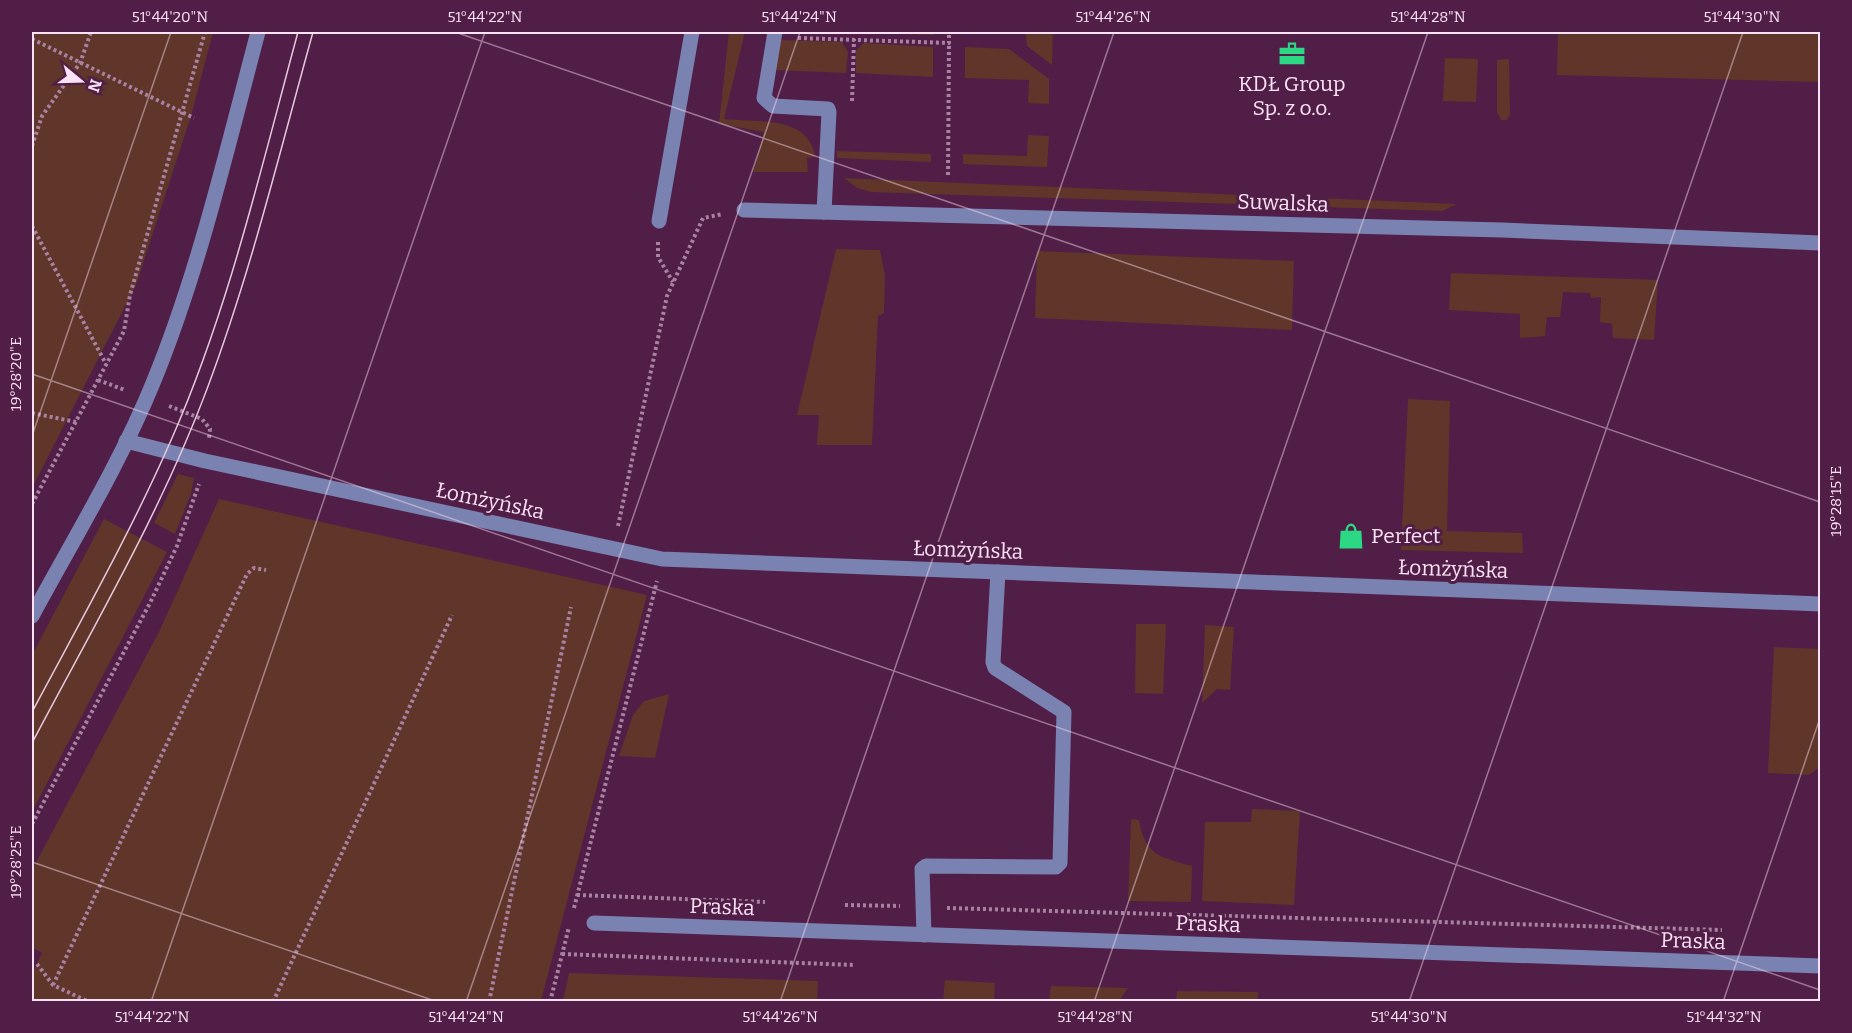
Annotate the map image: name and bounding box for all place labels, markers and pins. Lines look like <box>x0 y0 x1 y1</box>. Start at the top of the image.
office icon: KDŁ Group Sp. z o.o. <box>1277 39 1307 69</box>
place label: KDŁ Group Sp. z o.o. <box>1238 71 1346 121</box>
shop icon: Perfect <box>1336 521 1366 551</box>
place label: Perfect <box>1371 523 1441 549</box>

